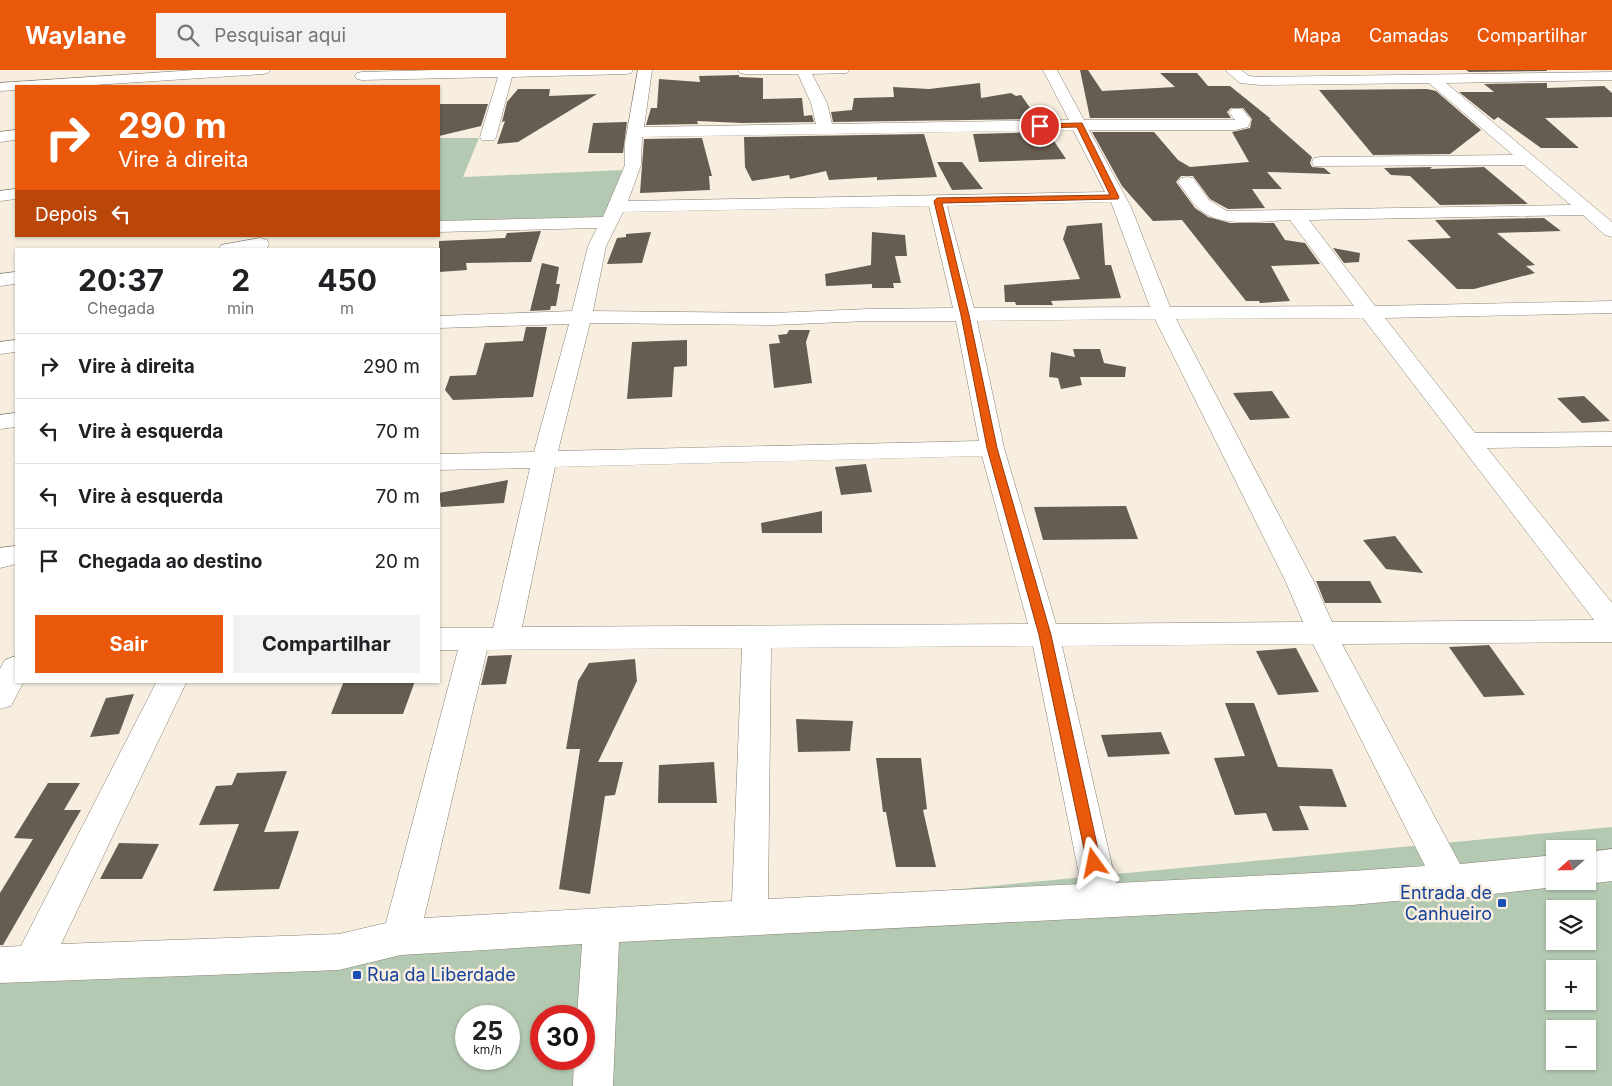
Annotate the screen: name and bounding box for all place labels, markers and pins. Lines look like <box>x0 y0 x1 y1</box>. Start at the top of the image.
pin <box>1019 105 1061 147</box>
place label: Entrada de Canhueiro <box>1400 882 1492 924</box>
marker: Entrada de Canhueiro <box>1496 897 1508 909</box>
place label: Rua da Liberdade <box>367 964 516 985</box>
marker: Rua da Liberdade <box>351 969 363 981</box>

